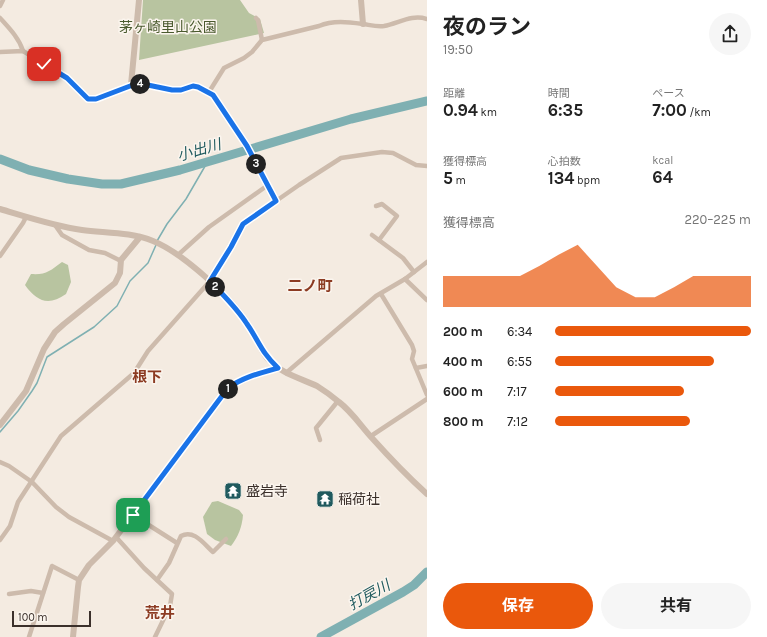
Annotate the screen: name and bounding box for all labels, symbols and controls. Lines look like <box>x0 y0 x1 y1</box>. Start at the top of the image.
button: share <box>709 13 751 55</box>
text: 夜のラン <box>443 14 531 40</box>
park label: 茅ヶ崎里山公園 <box>119 19 217 36</box>
text: 19:50 <box>443 42 473 57</box>
pin <box>27 47 61 81</box>
icon: check <box>33 53 55 75</box>
pin: 4 <box>130 74 150 94</box>
text: 4 <box>137 77 143 90</box>
text: 距離 <box>443 87 465 100</box>
text: 時間 <box>548 87 570 100</box>
text: ペース <box>652 87 685 100</box>
text: 0.94 <box>443 100 478 120</box>
text: 6:35 <box>548 100 583 120</box>
text: 7:00 <box>652 100 687 120</box>
text: km <box>478 106 497 119</box>
text: /km <box>687 106 711 119</box>
water label: 小出川 <box>175 135 225 165</box>
pin: 3 <box>246 154 266 174</box>
text: kcal <box>652 154 673 167</box>
text: 獲得標高 <box>443 155 487 168</box>
text: 心拍数 <box>548 155 581 168</box>
text: 3 <box>253 157 259 170</box>
text: 64 <box>652 167 673 187</box>
text: 5 <box>443 168 453 188</box>
text: 134 <box>548 168 574 188</box>
text: m <box>453 174 466 187</box>
text: bpm <box>574 174 600 187</box>
text: 220–225 m <box>684 212 751 227</box>
text: 獲得標高 <box>443 215 495 230</box>
pin: 2 <box>205 277 225 297</box>
district label: 二ノ町 <box>287 277 333 295</box>
text: 2 <box>212 280 218 293</box>
text: 200 m <box>443 324 483 339</box>
text: 6:34 <box>507 324 532 339</box>
text: 400 m <box>443 354 483 369</box>
text: 6:55 <box>507 354 532 369</box>
district label: 根下 <box>132 368 162 386</box>
pin: 1 <box>218 379 238 399</box>
text: 1 <box>226 382 230 395</box>
text: 600 m <box>443 384 483 399</box>
text: 7:17 <box>507 384 527 399</box>
text: 800 m <box>443 414 483 429</box>
text: 7:12 <box>507 414 528 429</box>
temple icon: 盛岩寺 <box>223 481 243 501</box>
place label: 盛岩寺 <box>246 483 288 500</box>
temple icon: 稲荷社 <box>315 489 335 509</box>
place label: 稲荷社 <box>338 491 380 508</box>
pin <box>116 498 150 532</box>
icon: arrive <box>122 504 144 526</box>
water label: 打戻川 <box>345 575 395 614</box>
button: 保存 <box>443 583 593 629</box>
button: 共有 <box>601 583 751 629</box>
district label: 荒井 <box>145 604 175 622</box>
scale bar <box>12 609 91 628</box>
text: 100 m <box>18 611 48 624</box>

